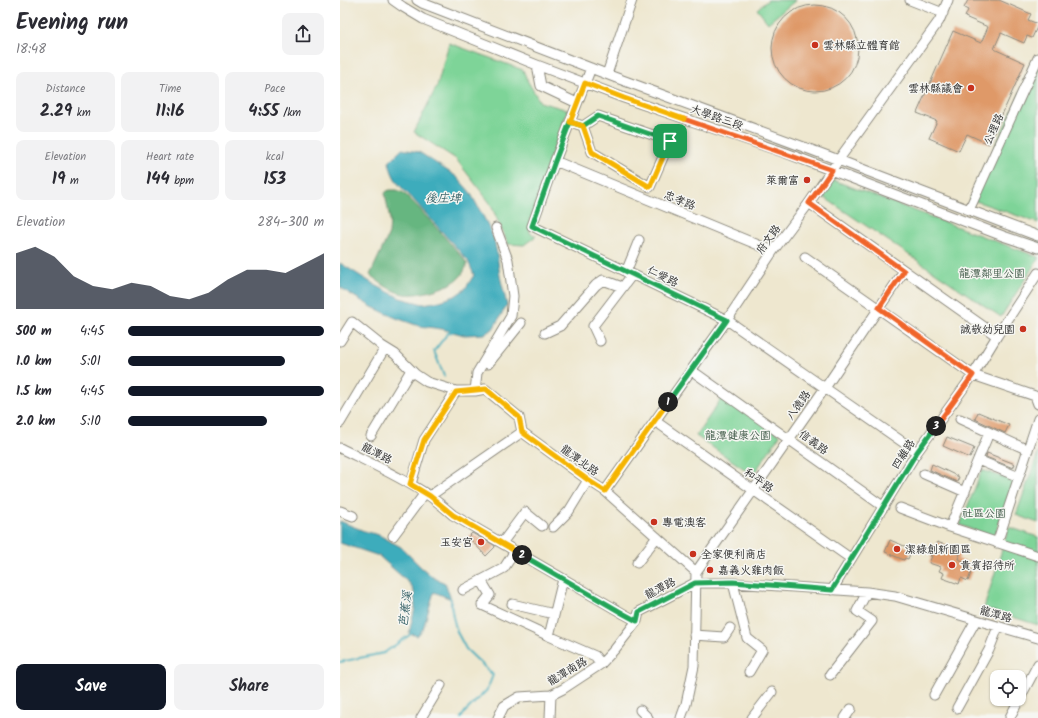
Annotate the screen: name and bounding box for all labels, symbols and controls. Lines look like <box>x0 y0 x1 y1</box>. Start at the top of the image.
text: Evening run <box>16 6 128 41</box>
button: share <box>282 13 324 55</box>
place label: 雲林縣立體育館 <box>823 37 900 55</box>
text: 18:48 <box>16 39 46 60</box>
marker: 雲林縣立體育館 <box>810 40 820 50</box>
text: Distance <box>46 80 85 98</box>
text: Time <box>159 80 181 98</box>
text: Pace <box>264 80 285 98</box>
place label: 雲林縣議會 <box>908 80 963 98</box>
marker: 雲林縣議會 <box>966 83 976 93</box>
text: 2.29 <box>40 98 72 125</box>
text: 11:16 <box>156 98 184 125</box>
text: 4:55 <box>248 98 279 125</box>
street label: 大學路三段 <box>688 100 746 135</box>
text: km <box>72 104 91 122</box>
text: /km <box>279 104 301 122</box>
street label: 公理路 <box>979 111 1009 148</box>
pin <box>653 124 687 158</box>
icon: arrive <box>659 130 681 152</box>
text: Elevation <box>45 148 86 166</box>
text: Heart rate <box>146 148 194 166</box>
text: kcal <box>266 148 284 166</box>
text: 19 <box>52 166 66 193</box>
text: 144 <box>146 166 170 193</box>
text: 153 <box>263 166 286 193</box>
text: m <box>66 172 79 190</box>
text: bpm <box>170 172 194 190</box>
place label: 萊爾富 <box>766 172 799 190</box>
marker: 萊爾富 <box>802 175 812 185</box>
street label: 忠孝路 <box>661 186 698 215</box>
water label: 後庄埤 <box>425 189 462 208</box>
text: Elevation <box>16 212 65 233</box>
text: 284–300 m <box>258 212 324 233</box>
street label: 府文路 <box>752 221 786 258</box>
street label: 仁愛路 <box>644 262 681 292</box>
park label: 龍潭鄰里公園 <box>959 265 1025 283</box>
text: 500 m <box>16 321 52 342</box>
text: 4:45 <box>80 321 105 342</box>
place label: 誠敬幼兒園 <box>960 321 1015 339</box>
marker: 誠敬幼兒園 <box>1018 324 1028 334</box>
text: 1.0 km <box>16 351 52 372</box>
text: 5:01 <box>80 351 101 372</box>
text: 1.5 km <box>16 381 52 402</box>
text: 4:45 <box>80 381 105 402</box>
street label: 八德路 <box>782 387 816 424</box>
pin: 1 <box>658 392 678 412</box>
text: 1 <box>666 393 670 411</box>
text: 2.0 km <box>16 411 55 432</box>
text: 5:10 <box>80 411 101 432</box>
pin: 3 <box>926 416 946 436</box>
text: 3 <box>933 417 939 435</box>
street label: 信義路 <box>795 426 832 460</box>
park label: 龍潭健康公園 <box>705 427 771 445</box>
street label: 四維路 <box>887 436 920 473</box>
street label: 龍潭路 <box>358 438 395 469</box>
street label: 龍潭北路 <box>556 441 603 481</box>
street label: 和平路 <box>740 464 777 498</box>
park label: 社區公園 <box>962 505 1006 523</box>
place label: 專電澳客 <box>662 514 706 532</box>
marker: 專電澳客 <box>649 517 659 527</box>
place label: 玉安宮 <box>440 534 473 552</box>
marker: 玉安宮 <box>476 537 486 547</box>
place label: 潔綠創新園區 <box>905 541 971 559</box>
marker: 潔綠創新園區 <box>892 544 902 554</box>
pin: 2 <box>512 545 532 565</box>
text: 2 <box>519 546 525 564</box>
place label: 全家便利商店 <box>701 546 767 564</box>
marker: 全家便利商店 <box>688 549 698 559</box>
place label: 貴賓招待所 <box>960 557 1015 575</box>
marker: 貴賓招待所 <box>947 560 957 570</box>
place label: 嘉義火雞肉飯 <box>718 562 784 580</box>
marker: 嘉義火雞肉飯 <box>705 565 715 575</box>
street label: 龍潭路 <box>642 573 679 605</box>
water label: 芭蕉溪 <box>394 589 418 628</box>
street label: 龍潭路 <box>977 602 1014 628</box>
street label: 龍潭南路 <box>544 653 591 691</box>
button: Save <box>16 664 166 710</box>
button: Share <box>174 664 324 710</box>
map controls <box>990 670 1026 706</box>
button: locate <box>990 670 1026 706</box>

